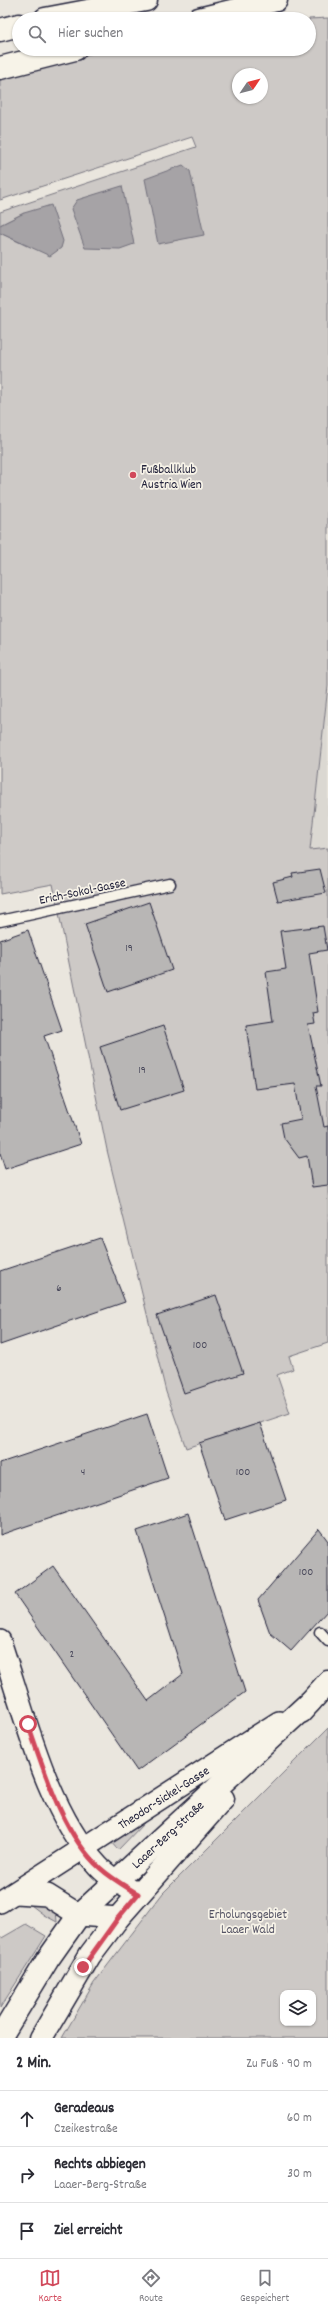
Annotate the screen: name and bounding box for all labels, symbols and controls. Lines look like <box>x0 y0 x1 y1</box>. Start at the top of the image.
search box <box>12 12 316 56</box>
icon: search <box>26 23 48 45</box>
text: Hier suchen <box>58 23 123 45</box>
north arrow <box>232 68 268 104</box>
place label: Fußballklub Austria Wien <box>141 461 202 495</box>
marker: Fußballklub Austria Wien <box>128 470 138 480</box>
street label: Erich-Sokol-Gasse <box>37 874 128 911</box>
house number: 19 <box>125 941 133 957</box>
house number: 19 <box>138 1063 146 1079</box>
house number: 6 <box>56 1281 62 1297</box>
house number: 100 <box>193 1338 207 1354</box>
house number: 4 <box>81 1465 85 1481</box>
house number: 100 <box>236 1465 250 1481</box>
house number: 100 <box>299 1565 313 1581</box>
house number: 2 <box>70 1647 75 1663</box>
route start <box>19 1715 37 1733</box>
street label: Theodor-Sickel-Gasse <box>115 1762 214 1835</box>
street label: Laaer-Berg-Straße <box>128 1797 209 1874</box>
park label: Erholungsgebiet Laaer Wald <box>209 1906 287 1940</box>
route end <box>74 1958 92 1976</box>
map controls <box>280 1990 316 2026</box>
button: layers <box>280 1990 316 2026</box>
text: 2 Min. <box>16 2052 51 2076</box>
text: Zu Fuß · 90 m <box>246 2055 312 2074</box>
text: Geradeaus <box>54 2098 114 2120</box>
icon: ahead <box>16 2108 38 2130</box>
text: 60 m <box>287 2109 312 2128</box>
text: Czeikestraße <box>54 2120 118 2139</box>
text: Rechts abbiegen <box>54 2154 146 2176</box>
icon: right <box>16 2164 38 2186</box>
text: 30 m <box>287 2165 312 2184</box>
text: Laaer-Berg-Straße <box>54 2176 147 2195</box>
icon: arrive <box>16 2220 38 2242</box>
text: Ziel erreicht <box>54 2220 122 2242</box>
tab: Karte <box>39 2267 62 2307</box>
tab: Route <box>139 2267 163 2307</box>
tab: Gespeichert <box>240 2267 289 2307</box>

